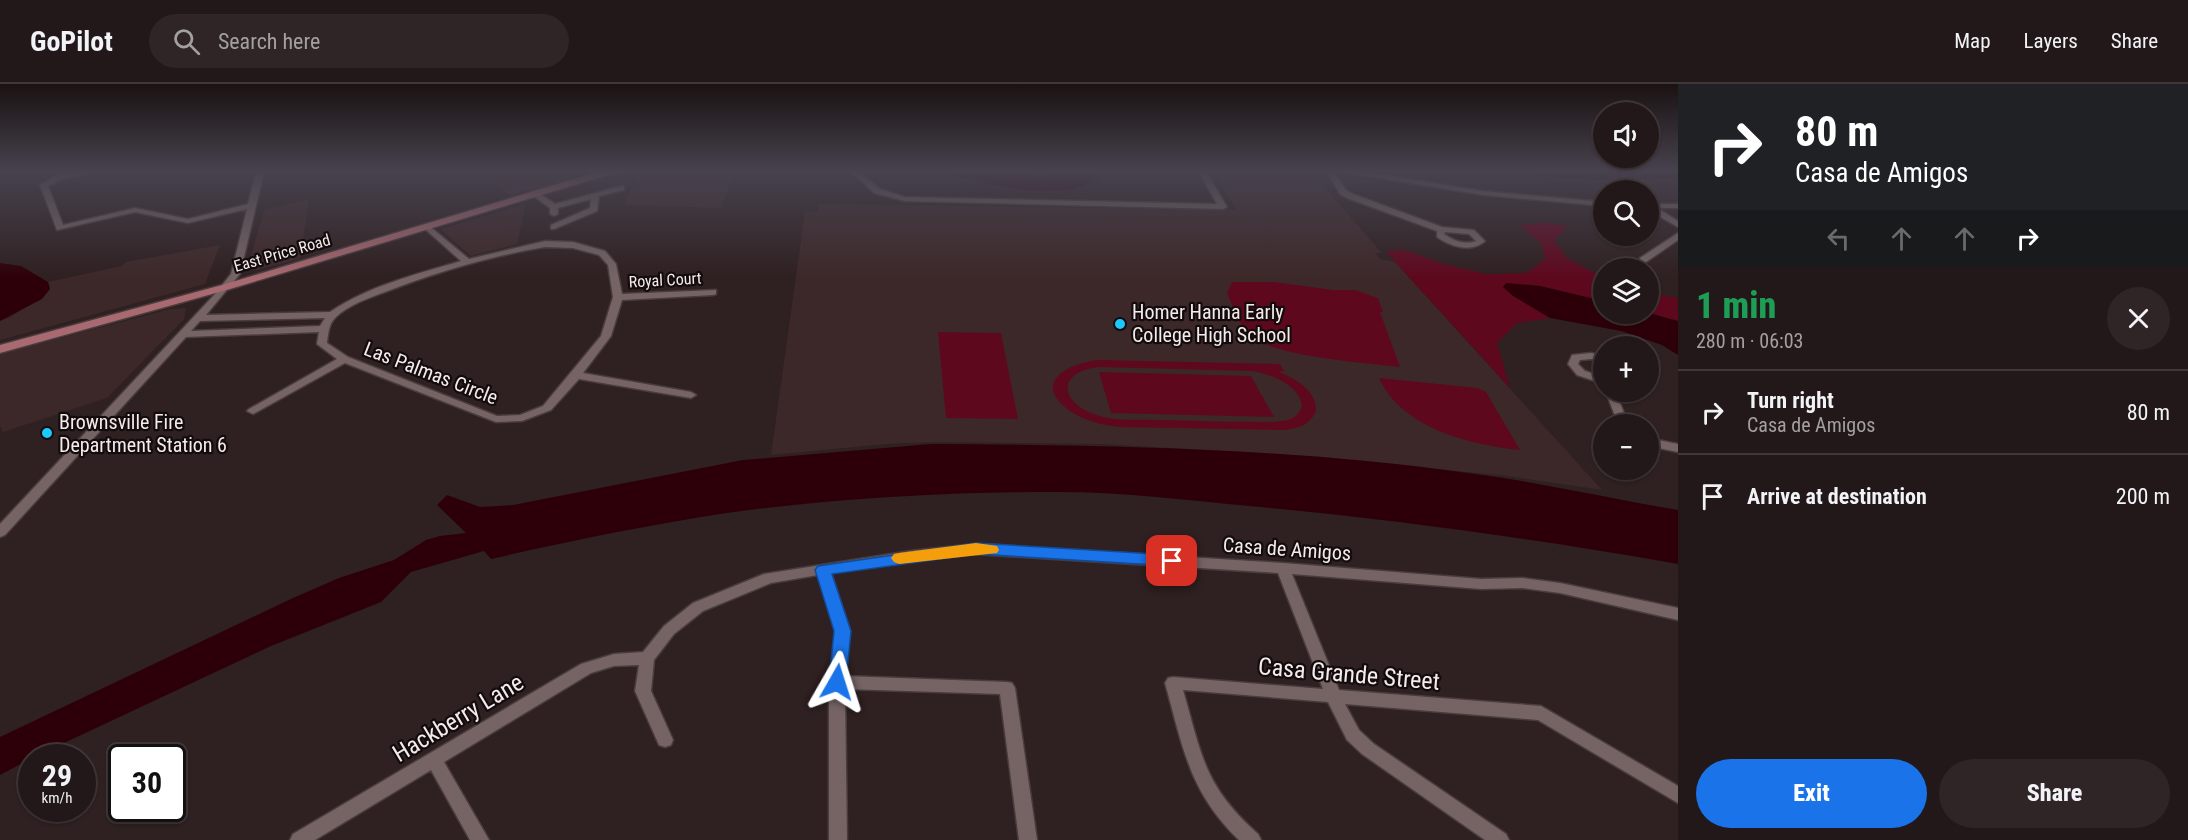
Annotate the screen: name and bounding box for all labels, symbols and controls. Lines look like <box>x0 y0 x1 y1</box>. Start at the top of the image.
search box <box>149 14 569 68</box>
text: GoPilot <box>30 25 113 58</box>
icon: search <box>170 25 203 58</box>
text: Search here <box>218 29 320 54</box>
text: Map <box>1954 29 1991 53</box>
text: Layers <box>2024 29 2078 53</box>
text: Share <box>2111 29 2158 53</box>
map controls <box>1593 102 1659 480</box>
button: sound <box>1593 102 1659 168</box>
text: 80 m <box>1795 107 1878 156</box>
icon: right <box>1696 108 1774 186</box>
text: Casa de Amigos <box>1795 157 1968 189</box>
button: search <box>1593 180 1659 246</box>
icon: left <box>1822 222 1855 255</box>
icon: ahead <box>1885 222 1918 255</box>
icon: ahead <box>1948 222 1981 255</box>
icon: right <box>2011 222 2044 255</box>
street label: East Price Road <box>232 230 332 276</box>
button: layers <box>1593 258 1659 324</box>
street label: Royal Court <box>628 269 702 291</box>
text: 1 min <box>1696 285 1776 327</box>
button: close <box>2107 287 2170 350</box>
place label: Homer Hanna Early College High School <box>1132 300 1291 347</box>
marker: Homer Hanna Early College High School <box>1113 317 1127 331</box>
text: 280 m · 06:03 <box>1696 329 1803 353</box>
street label: Las Palmas Circle <box>361 336 501 410</box>
button: + <box>1593 336 1659 402</box>
text: Turn right <box>1747 388 1834 413</box>
icon: right <box>1696 396 1729 429</box>
text: 80 m <box>2127 400 2170 425</box>
place label: Brownsville Fire Department Station 6 <box>59 410 227 457</box>
text: Casa de Amigos <box>1747 413 1875 437</box>
button: − <box>1593 414 1659 480</box>
marker: Brownsville Fire Department Station 6 <box>40 426 54 440</box>
icon: arrive <box>1696 480 1729 513</box>
text: Arrive at destination <box>1747 484 1927 509</box>
text: 200 m <box>2116 484 2170 509</box>
street label: Casa de Amigos <box>1222 533 1352 565</box>
pin <box>1146 535 1197 586</box>
icon: arrive <box>1155 544 1188 577</box>
position arrow <box>805 650 869 714</box>
street label: Casa Grande Street <box>1257 652 1441 696</box>
street label: Hackberry Lane <box>388 668 528 768</box>
speed limit sign: 30 <box>108 744 186 822</box>
text: 29 <box>42 758 72 793</box>
button: Exit <box>1696 759 1927 828</box>
button: Share <box>1939 759 2170 828</box>
text: km/h <box>42 789 72 807</box>

